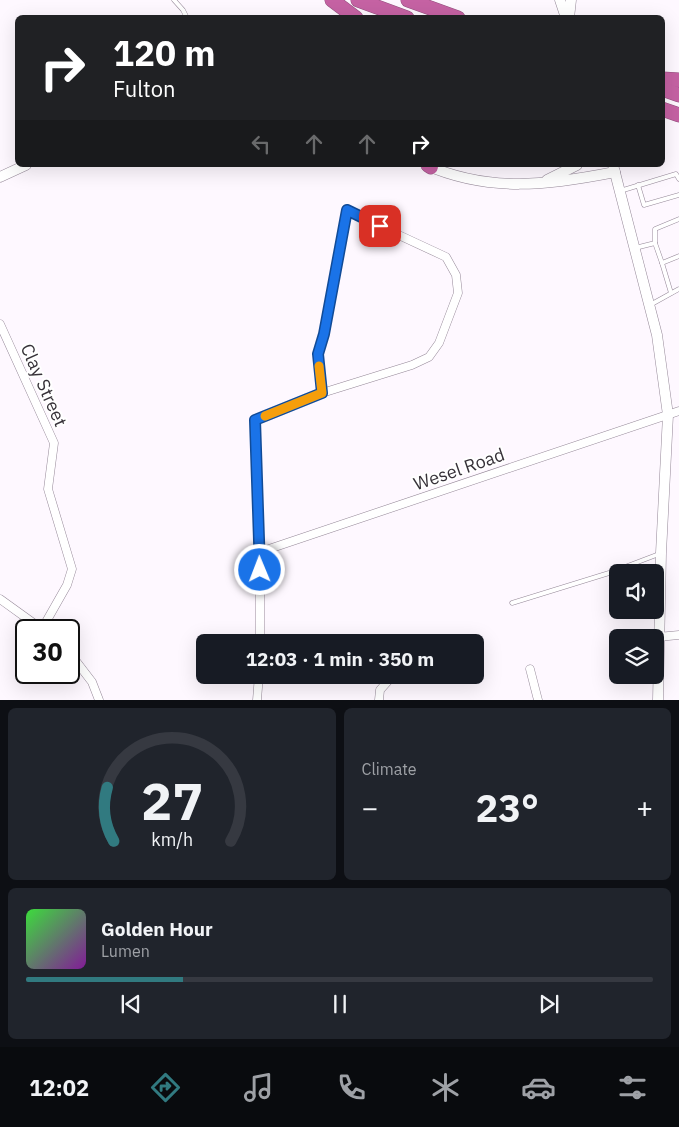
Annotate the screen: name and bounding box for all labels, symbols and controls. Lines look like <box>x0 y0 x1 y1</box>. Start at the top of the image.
text: 120 m <box>113 30 216 76</box>
icon: right <box>30 35 95 100</box>
text: Fulton <box>113 74 176 103</box>
icon: left <box>247 130 275 158</box>
icon: ahead <box>300 130 328 158</box>
icon: ahead <box>353 130 381 158</box>
icon: right <box>406 130 434 158</box>
pin <box>359 205 401 247</box>
icon: arrive <box>366 212 394 240</box>
street label: Clay Street <box>16 340 72 430</box>
street label: Wesel Road <box>410 443 508 495</box>
position arrow <box>233 543 285 595</box>
map controls <box>609 564 664 684</box>
button: sound <box>609 564 664 619</box>
speed limit sign: 30 <box>15 619 80 684</box>
button: layers <box>609 629 664 684</box>
text: 12:03 · 1 min · 350 m <box>246 647 434 671</box>
text: Climate <box>362 759 417 779</box>
text: 27 <box>141 767 203 834</box>
text: 23° <box>476 783 539 832</box>
text: − <box>362 789 378 826</box>
text: + <box>636 789 653 826</box>
text: km/h <box>151 828 193 851</box>
text: Golden Hour <box>101 917 213 941</box>
text: Lumen <box>101 941 150 961</box>
icon: previous <box>117 990 145 1018</box>
icon: pause <box>326 990 354 1018</box>
icon: next <box>535 990 563 1018</box>
icon: directions <box>148 1070 183 1105</box>
icon: music <box>241 1070 276 1105</box>
icon: phone <box>334 1070 369 1105</box>
icon: climate <box>428 1070 463 1105</box>
icon: car <box>521 1070 556 1105</box>
icon: filters <box>615 1070 650 1105</box>
text: 12:02 <box>29 1073 89 1102</box>

